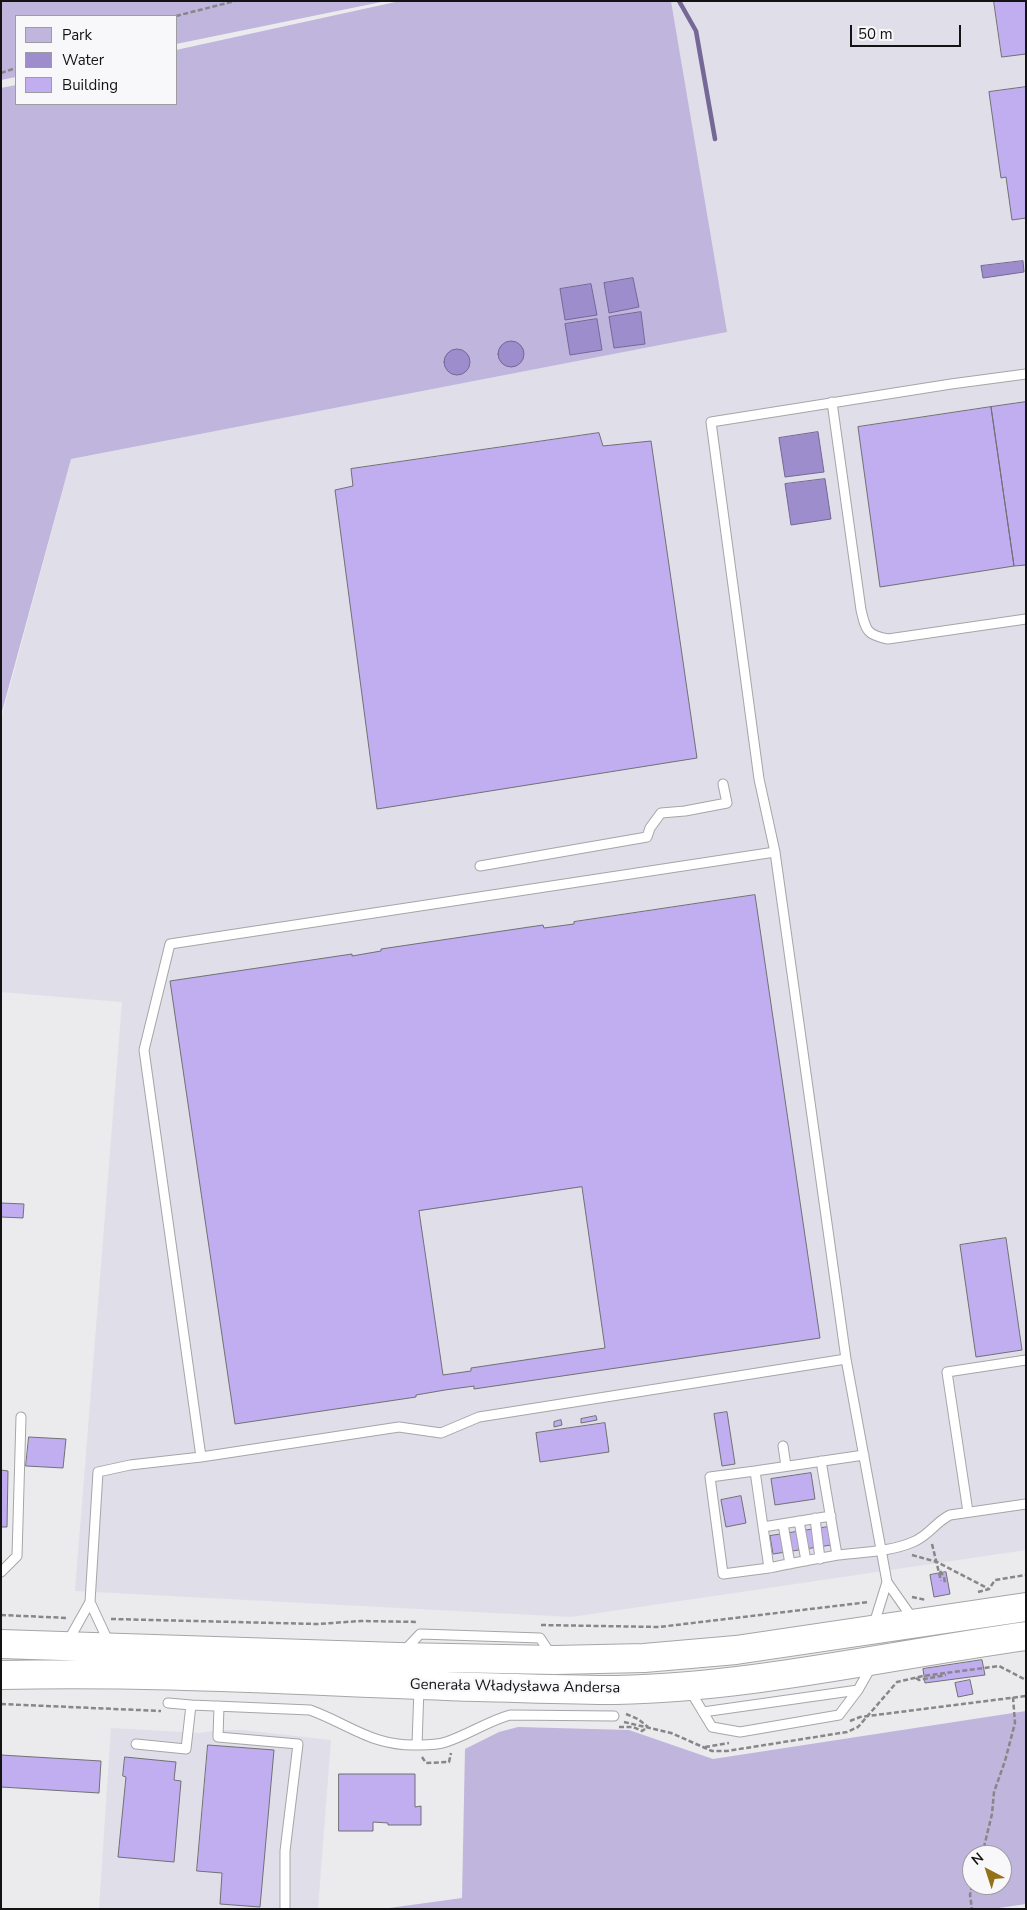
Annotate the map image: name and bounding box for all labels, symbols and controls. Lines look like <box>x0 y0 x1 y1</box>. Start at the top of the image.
legend <box>15 15 178 105</box>
scale bar <box>852 15 963 47</box>
text: 50 m <box>858 24 893 44</box>
text: Park <box>62 25 92 45</box>
text: Water <box>62 50 104 70</box>
text: Building <box>62 75 118 95</box>
street label: Generała Władysława Andersa <box>410 1676 620 1698</box>
north arrow <box>962 1845 1012 1895</box>
text: N <box>968 1848 988 1870</box>

